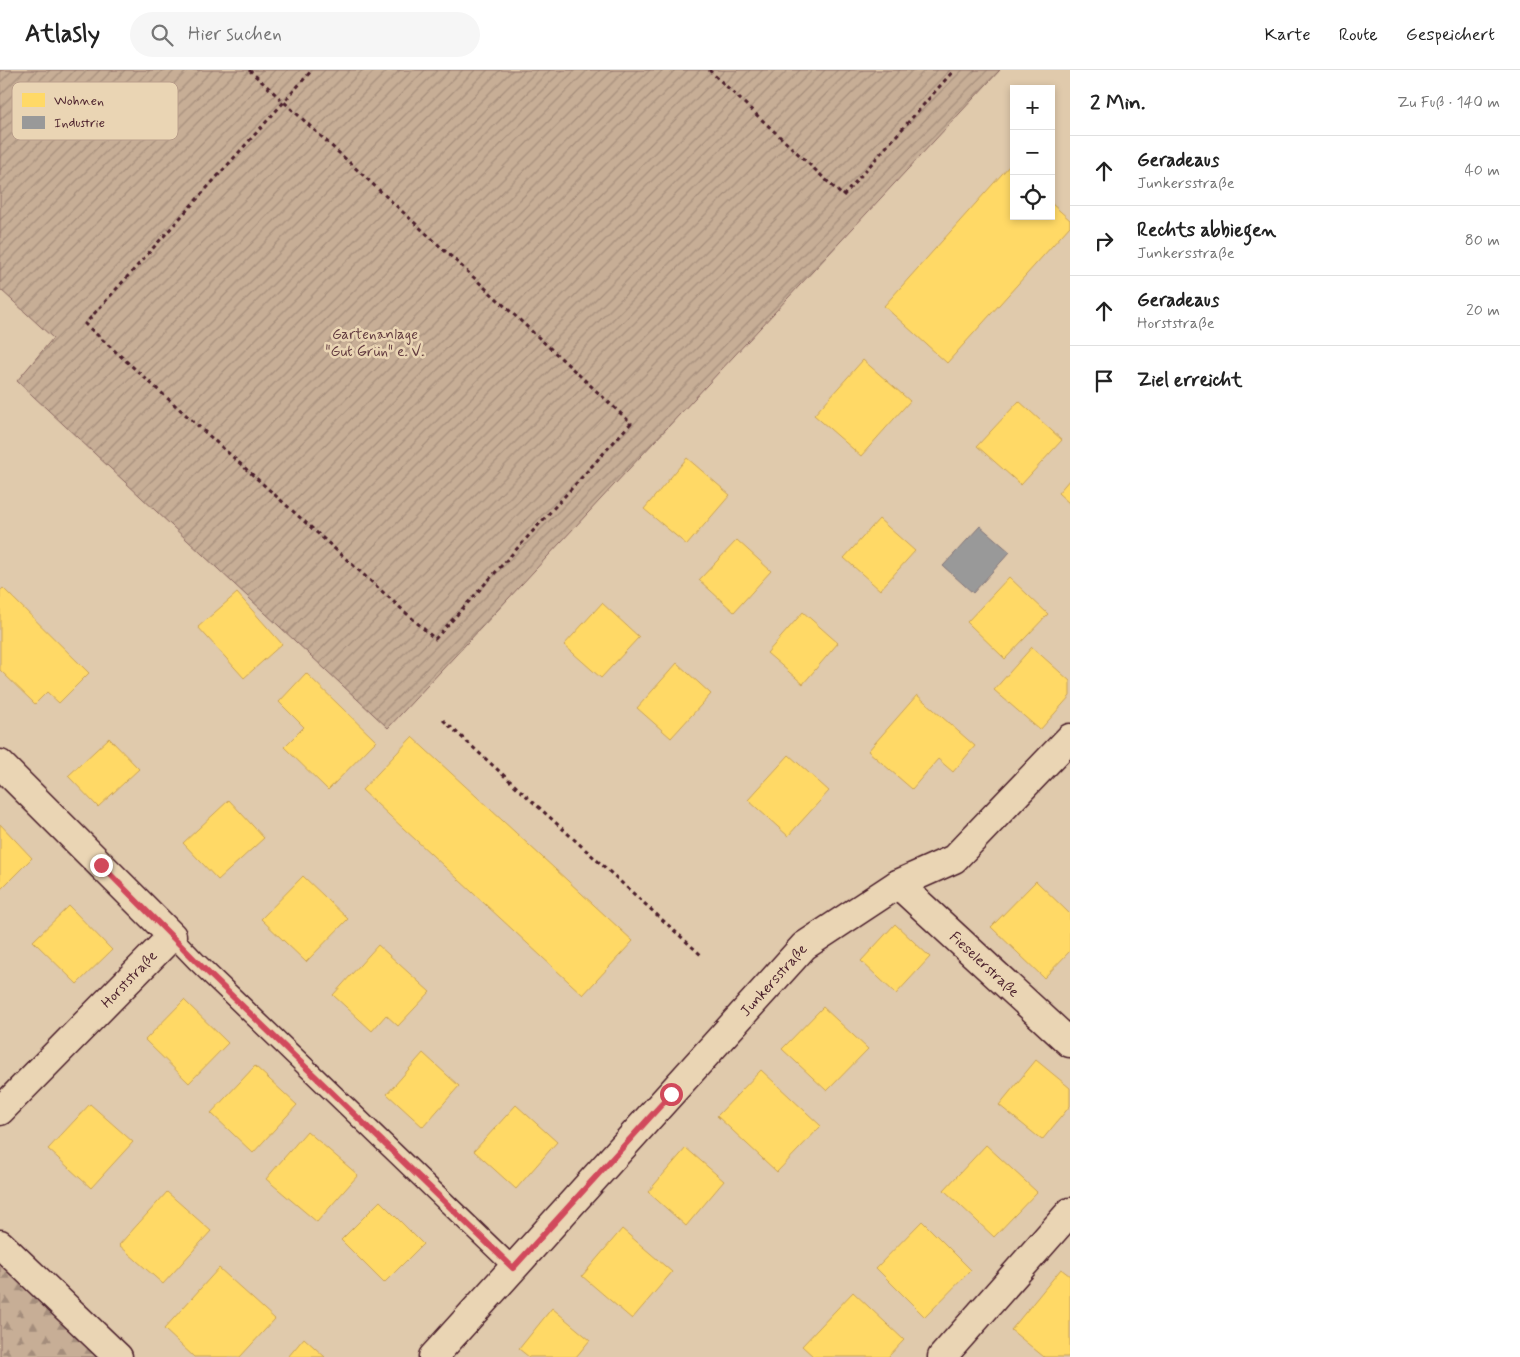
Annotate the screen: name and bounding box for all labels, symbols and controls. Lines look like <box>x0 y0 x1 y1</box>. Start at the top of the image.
search box <box>130 12 480 57</box>
text: Atlasly <box>25 19 100 50</box>
icon: search <box>148 21 176 49</box>
text: Hier suchen <box>188 22 282 47</box>
text: Karte <box>1265 23 1311 47</box>
text: Route <box>1339 23 1378 47</box>
text: Gespeichert <box>1406 23 1495 47</box>
legend <box>12 82 178 140</box>
map controls <box>1010 85 1055 220</box>
button: + <box>1010 85 1055 130</box>
text: 2 Min. <box>1090 89 1145 117</box>
text: Wohnen <box>54 92 104 110</box>
text: Zu Fuß · 140 m <box>1397 92 1500 113</box>
text: Industrie <box>54 114 105 132</box>
button: − <box>1010 130 1055 175</box>
text: Geradeaus <box>1137 148 1219 173</box>
icon: ahead <box>1090 157 1118 185</box>
text: 40 m <box>1464 160 1500 181</box>
text: Junkersstraße <box>1137 173 1235 194</box>
button: locate <box>1010 175 1055 220</box>
text: Rechts abbiegen <box>1137 218 1276 243</box>
icon: right <box>1090 227 1118 255</box>
text: 80 m <box>1465 230 1500 251</box>
text: Junkersstraße <box>1137 243 1235 264</box>
text: Geradeaus <box>1137 288 1219 313</box>
icon: ahead <box>1090 297 1118 325</box>
text: 20 m <box>1466 300 1500 321</box>
text: Horststraße <box>1137 313 1215 334</box>
park label: Gartenanlage "Gut Grün" e. V. <box>326 325 424 362</box>
icon: arrive <box>1090 367 1118 395</box>
text: Ziel erreicht <box>1137 368 1242 393</box>
route end <box>90 854 113 877</box>
street label: Fieselerstraße <box>945 927 1023 1002</box>
street label: Junkersstraße <box>736 940 812 1021</box>
street label: Horststraße <box>97 947 162 1013</box>
route start <box>660 1083 683 1106</box>

